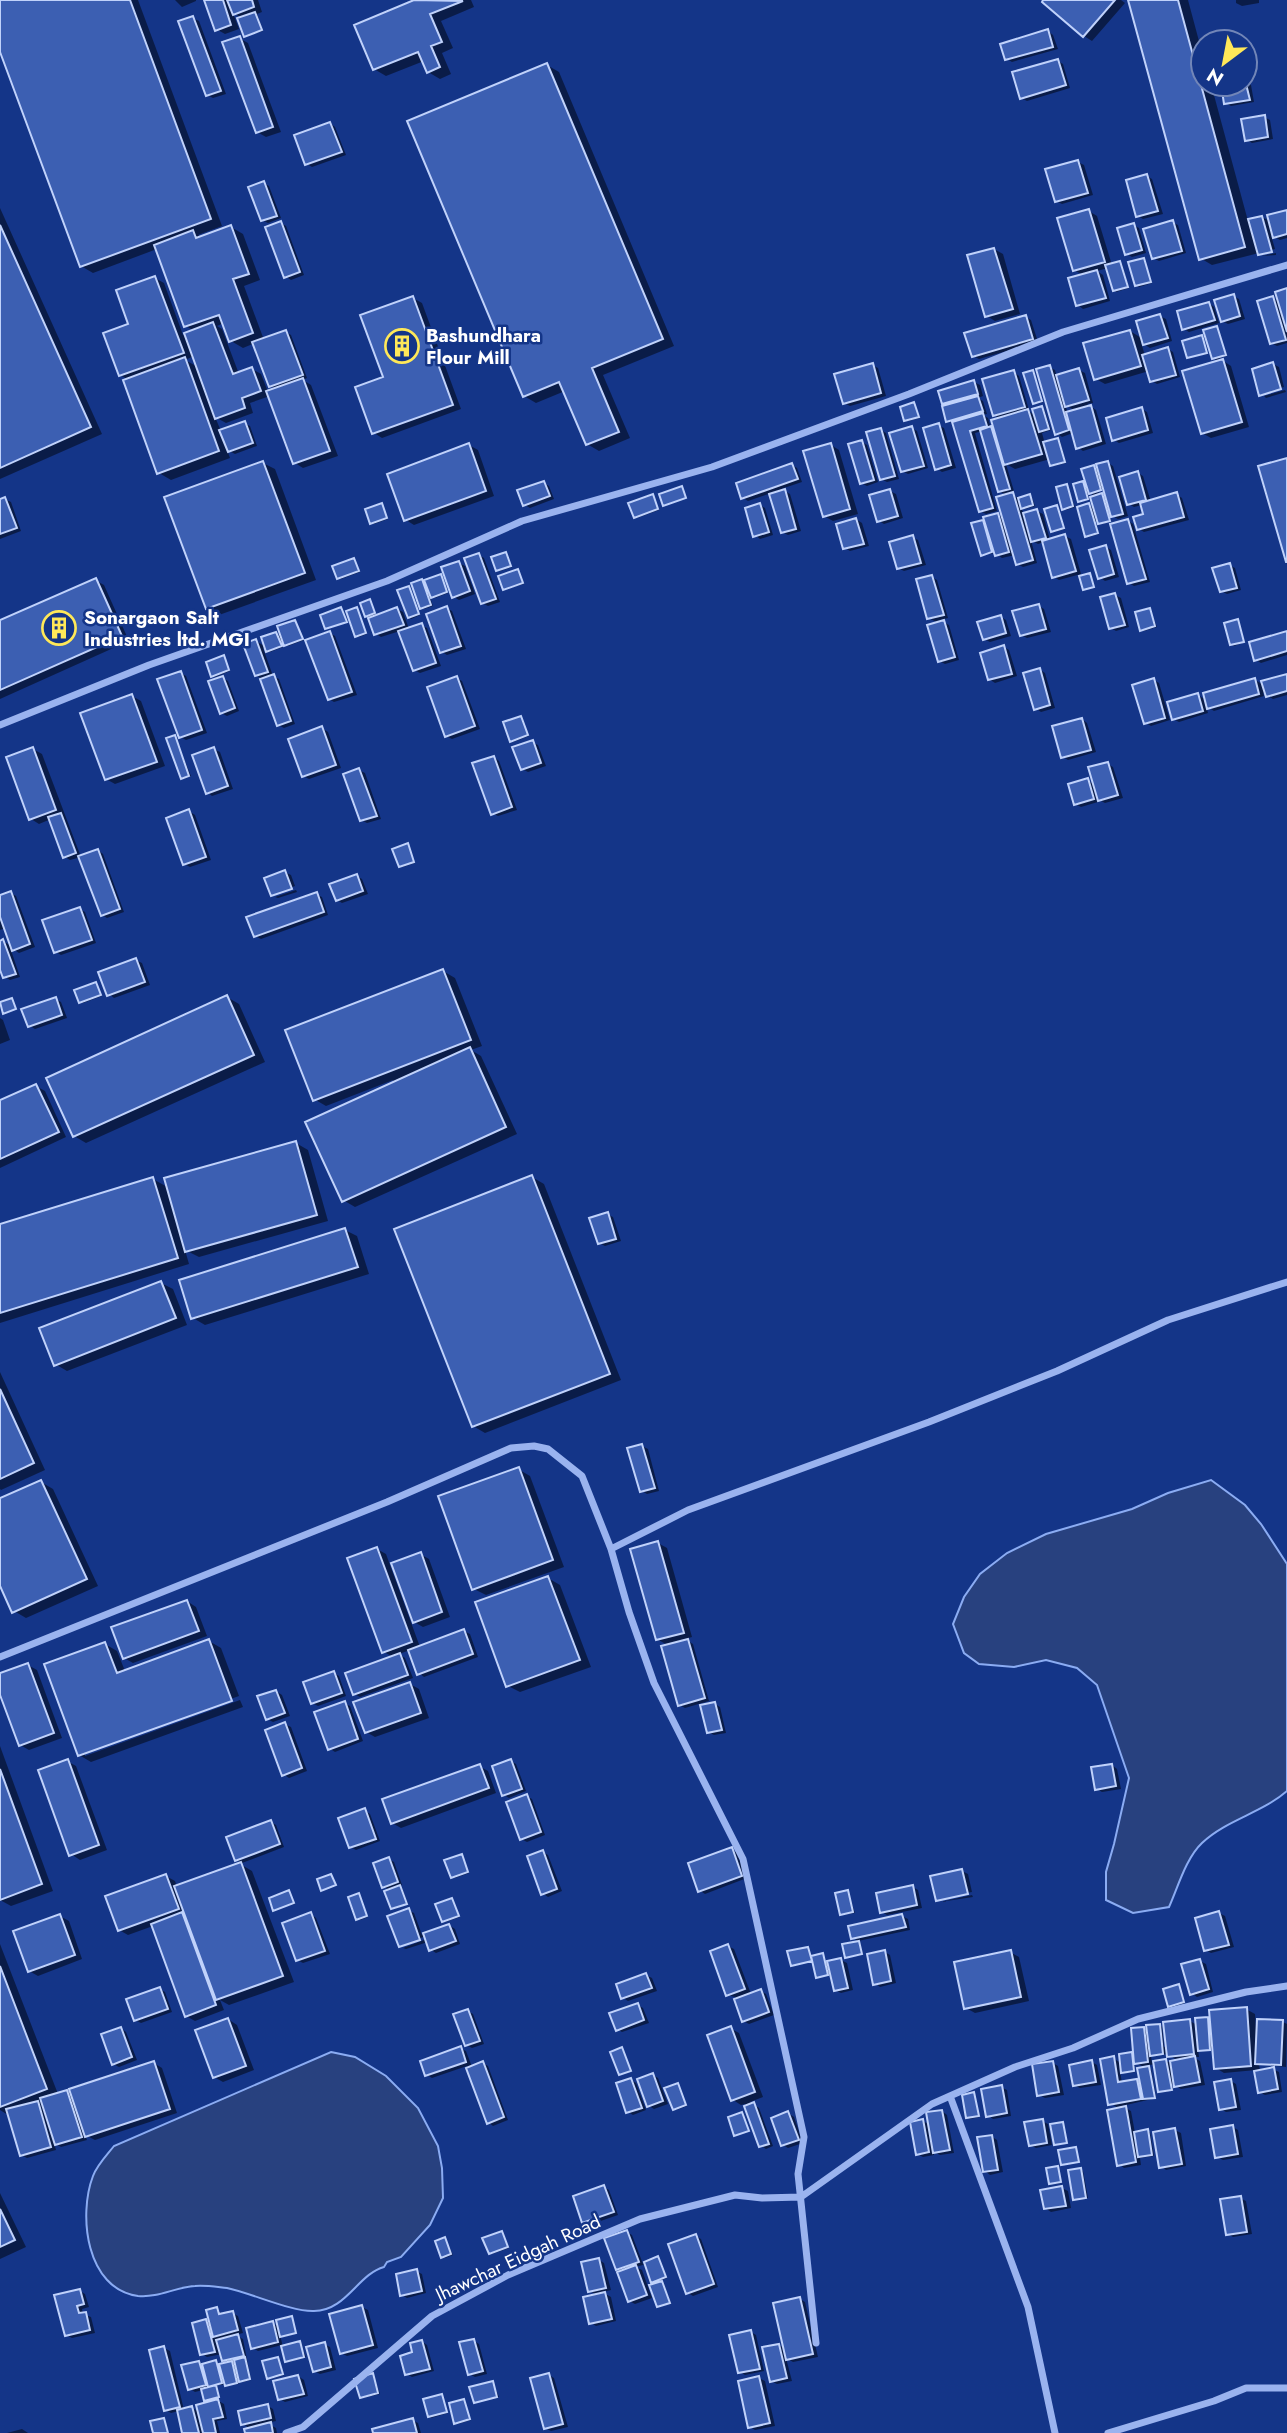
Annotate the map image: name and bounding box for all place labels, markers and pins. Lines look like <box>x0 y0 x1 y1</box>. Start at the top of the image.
place label: Bashundhara Flour Mill <box>426 322 541 371</box>
building icon: Bashundhara Flour Mill <box>383 327 421 365</box>
place label: Sonargaon Salt Industries ltd. MGI <box>84 604 250 653</box>
building icon: Sonargaon Salt Industries ltd. MGI <box>40 609 78 647</box>

